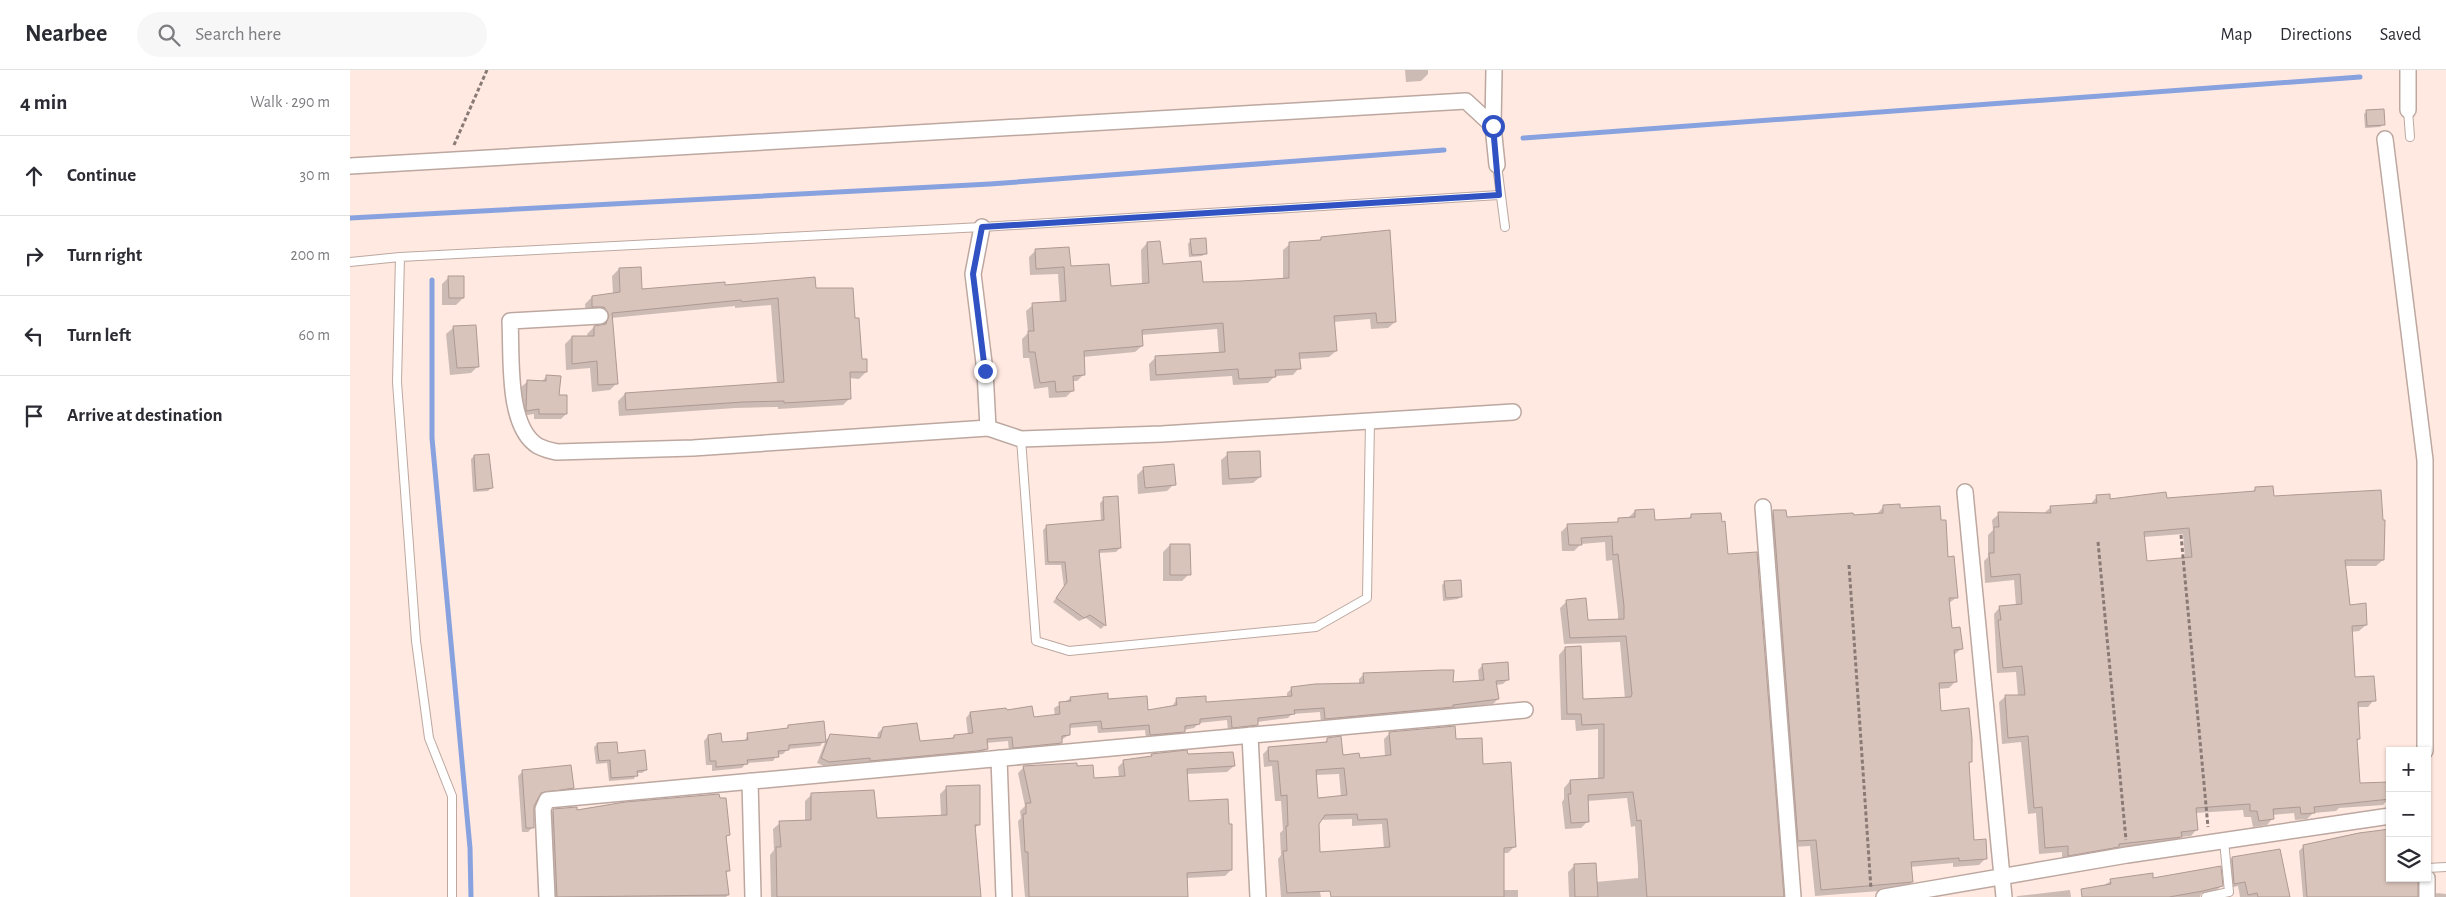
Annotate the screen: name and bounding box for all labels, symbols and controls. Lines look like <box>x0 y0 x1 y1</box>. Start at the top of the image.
search box <box>137 12 487 57</box>
icon: search <box>155 21 183 49</box>
text: Nearbee <box>25 22 107 46</box>
text: Search here <box>195 25 281 44</box>
text: Map <box>2221 26 2252 44</box>
text: Directions <box>2280 26 2352 44</box>
text: Saved <box>2380 26 2421 44</box>
text: 4 min <box>20 92 67 113</box>
text: Walk · 290 m <box>250 94 330 110</box>
route start <box>1482 115 1505 138</box>
icon: ahead <box>20 162 48 190</box>
text: Continue <box>67 166 136 185</box>
text: 30 m <box>300 167 330 183</box>
icon: right <box>20 242 48 270</box>
text: Turn right <box>67 246 142 265</box>
text: 200 m <box>290 247 330 263</box>
icon: left <box>20 322 48 350</box>
text: Turn left <box>67 326 131 345</box>
text: 60 m <box>299 327 330 343</box>
route end <box>974 360 997 383</box>
icon: arrive <box>20 402 48 430</box>
text: Arrive at destination <box>67 406 223 425</box>
map controls <box>2386 747 2431 882</box>
button: + <box>2386 747 2431 792</box>
button: − <box>2386 792 2431 837</box>
button: layers <box>2386 837 2431 882</box>

